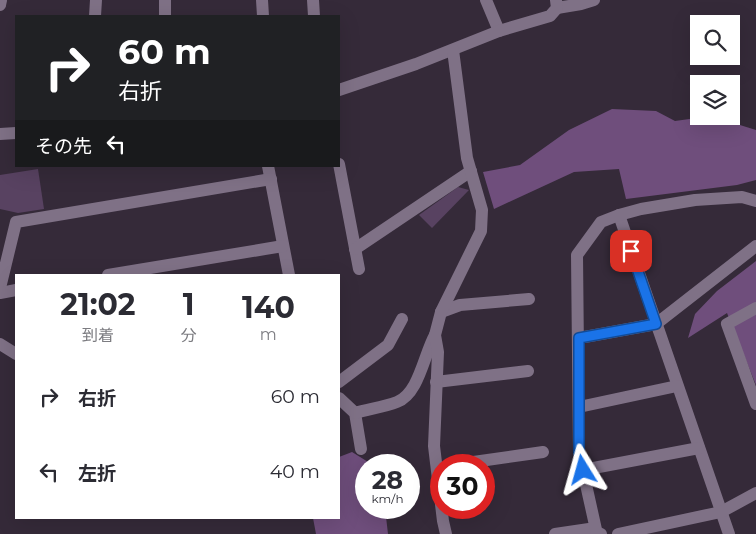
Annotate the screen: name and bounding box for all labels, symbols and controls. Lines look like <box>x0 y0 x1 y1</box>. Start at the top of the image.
map controls <box>690 15 740 125</box>
button: search <box>690 15 740 65</box>
text: 60 m <box>118 30 211 73</box>
icon: right <box>35 35 100 100</box>
button: layers <box>690 75 740 125</box>
text: 右折 <box>118 78 162 105</box>
icon: left <box>102 130 130 158</box>
text: その先 <box>35 135 92 158</box>
pin <box>610 230 652 272</box>
icon: arrive <box>617 237 645 265</box>
text: 21:02 <box>60 286 136 323</box>
text: 1 <box>183 286 195 323</box>
text: 140 <box>242 289 295 326</box>
text: m <box>260 325 277 344</box>
text: 到着 <box>82 326 114 345</box>
text: 分 <box>181 326 197 345</box>
icon: right <box>35 383 63 411</box>
text: 60 m <box>271 385 320 408</box>
text: 右折 <box>78 387 116 410</box>
position arrow <box>556 443 608 495</box>
speed limit sign: 30 <box>430 454 495 519</box>
icon: left <box>35 458 63 486</box>
text: 40 m <box>270 460 320 483</box>
text: 左折 <box>78 462 116 485</box>
text: 28 <box>372 465 403 495</box>
text: km/h <box>371 491 404 506</box>

